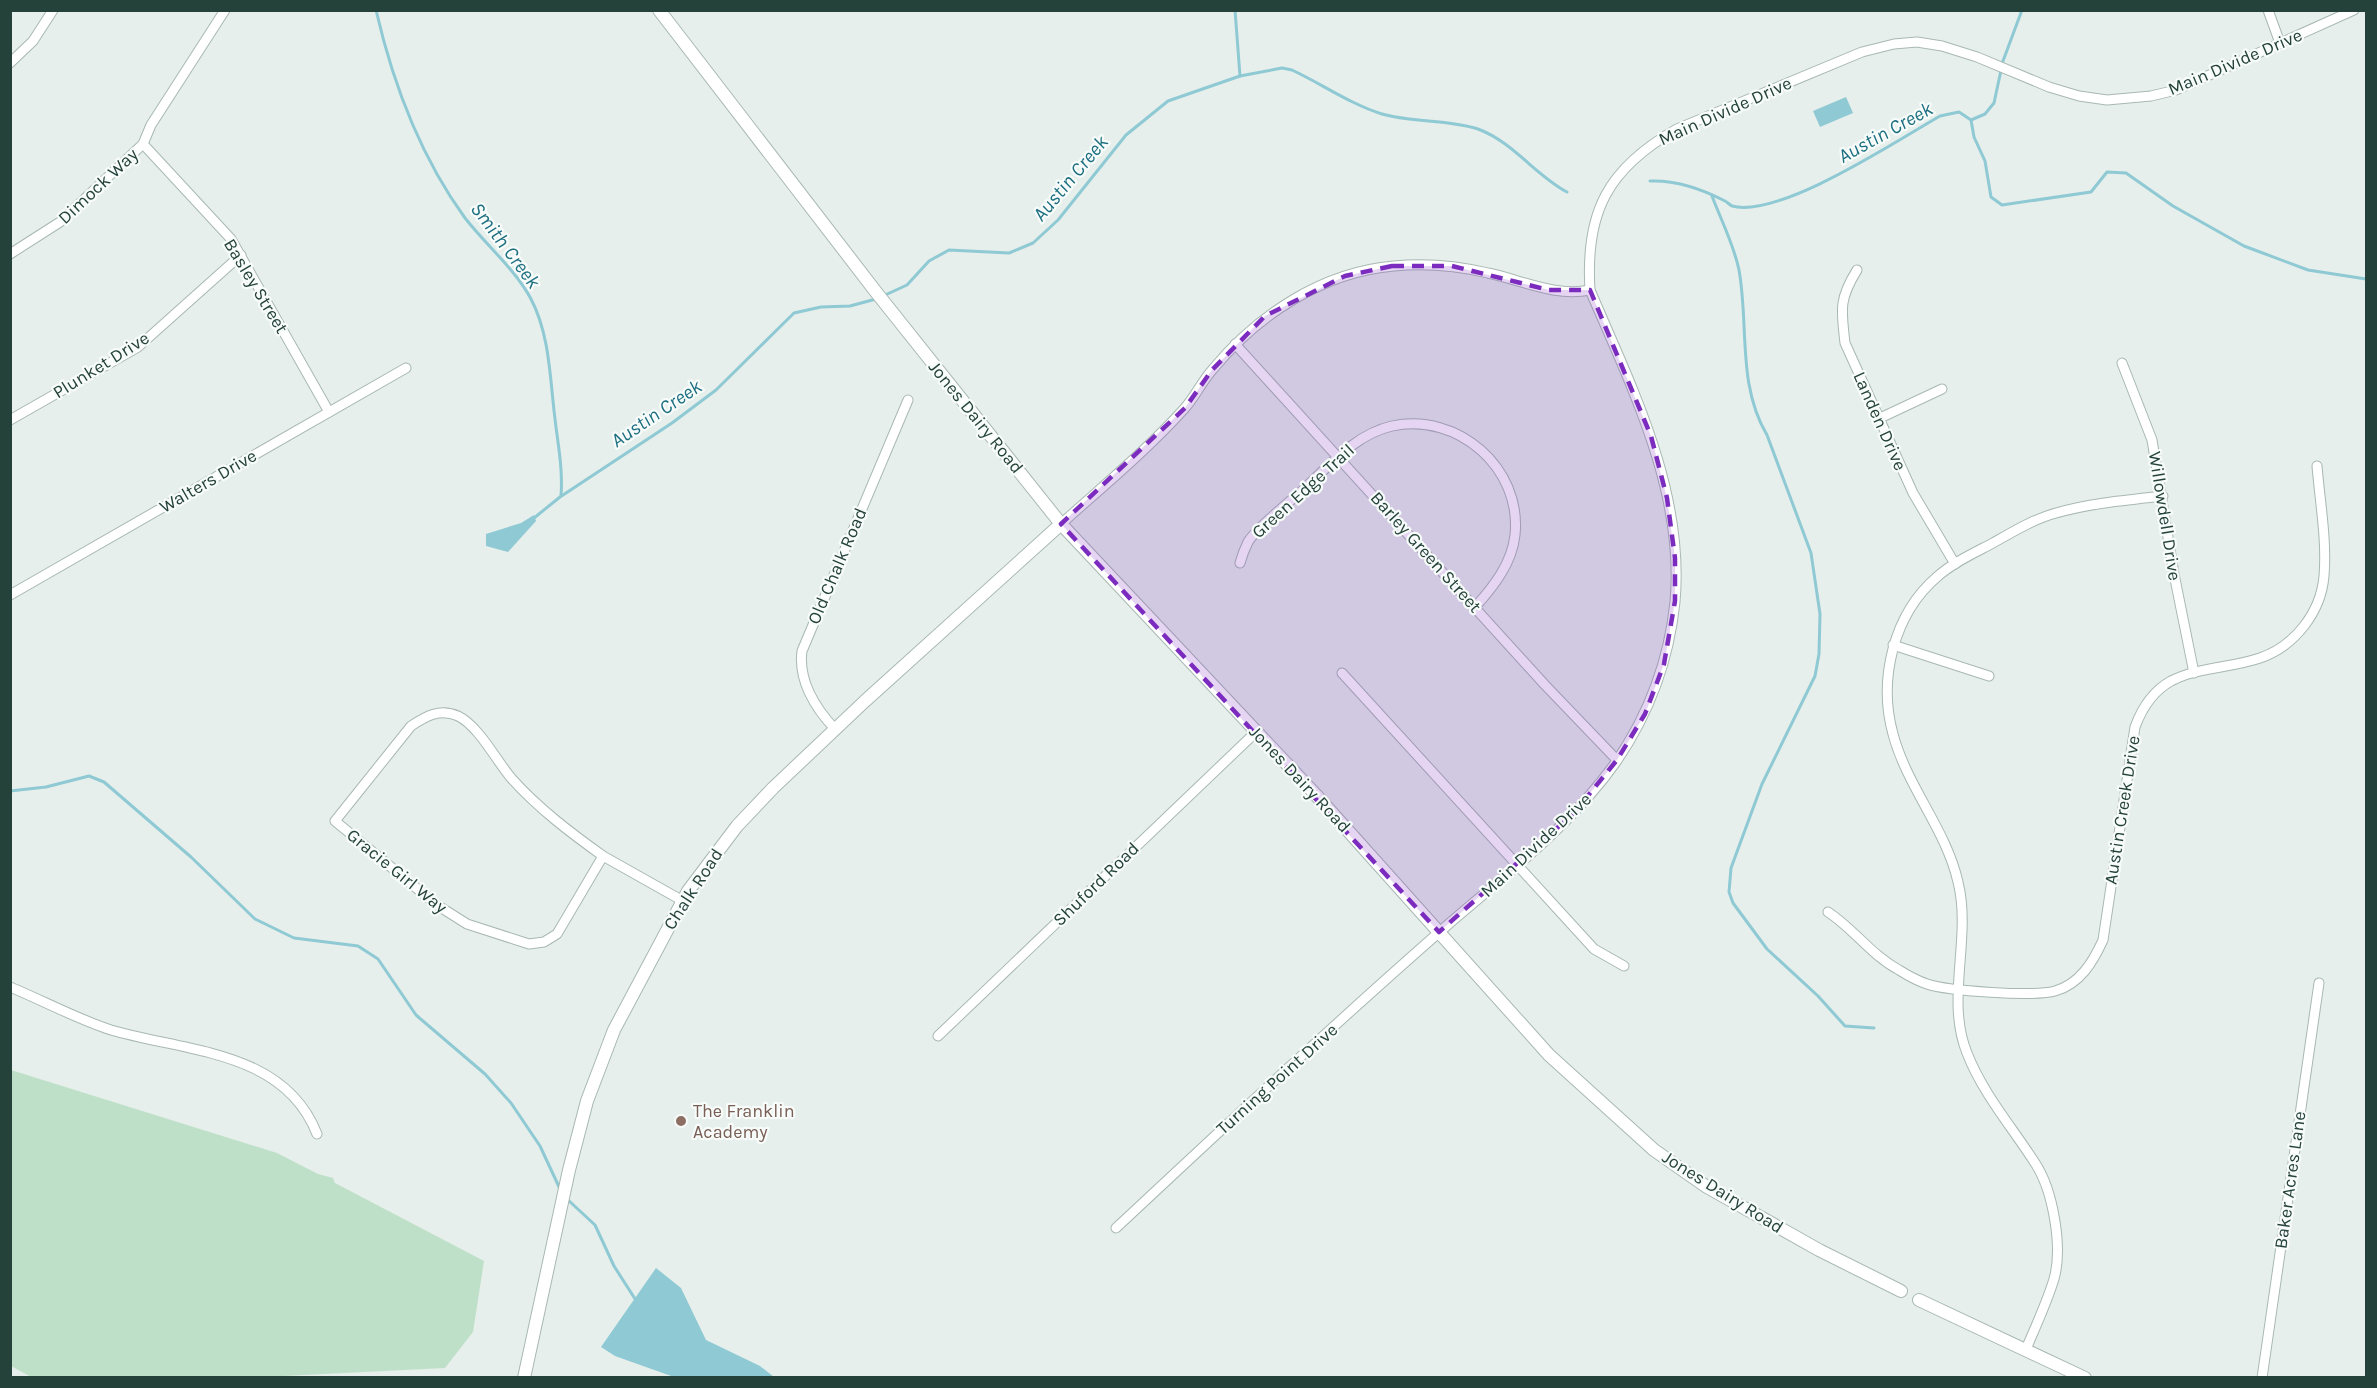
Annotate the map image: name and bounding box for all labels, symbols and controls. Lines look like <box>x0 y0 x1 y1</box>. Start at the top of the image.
street label: Main Divide Drive <box>2165 24 2305 100</box>
street label: Main Divide Drive <box>1655 72 1795 150</box>
water label: Austin Creek <box>1834 97 1937 168</box>
water label: Austin Creek <box>1028 130 1113 226</box>
street label: Dimock Way <box>53 143 143 229</box>
water label: Smith Creek <box>466 198 546 293</box>
street label: Basley Street <box>219 235 293 338</box>
street label: Plunket Drive <box>49 327 153 403</box>
street label: Jones Dairy Road <box>924 356 1028 478</box>
street label: Landen Drive <box>1848 368 1912 474</box>
water label: Austin Creek <box>607 374 707 452</box>
street label: Green Edge Trail <box>1247 439 1359 543</box>
street label: Walters Drive <box>155 444 261 518</box>
street label: Willowdell Drive <box>2144 450 2186 582</box>
street label: Barley Green Street <box>1366 487 1486 617</box>
street label: Old Chalk Road <box>803 504 871 628</box>
street label: Jones Dairy Road <box>1245 721 1355 837</box>
street label: Austin Creek Drive <box>2099 734 2145 886</box>
street label: Main Divide Drive <box>1476 788 1596 902</box>
street label: Gracie Girl Way <box>342 824 452 919</box>
street label: Shuford Road <box>1048 837 1144 931</box>
street label: Chalk Road <box>659 844 727 934</box>
street label: Turning Point Drive <box>1212 1019 1342 1139</box>
place label: The Franklin Academy <box>693 1100 795 1143</box>
street label: Baker Acres Lane <box>2269 1110 2311 1250</box>
marker: The Franklin Academy <box>674 1114 688 1128</box>
street label: Jones Dairy Road <box>1658 1146 1788 1238</box>

